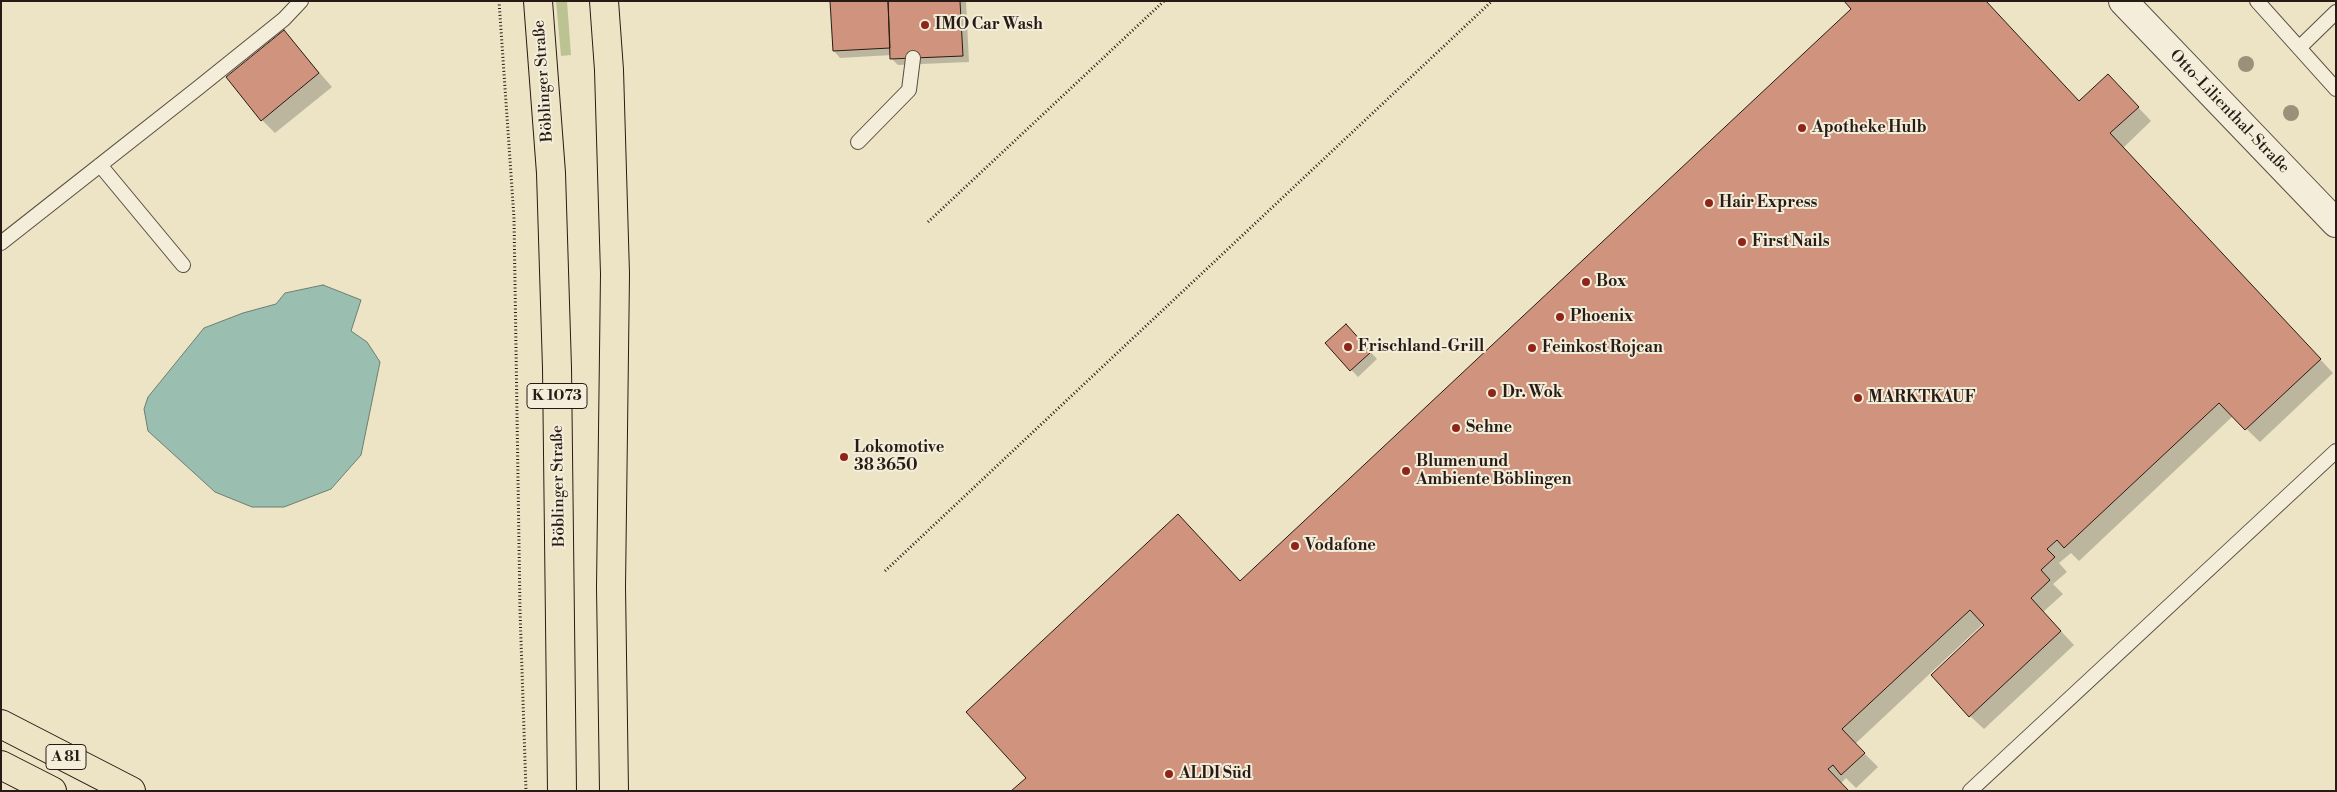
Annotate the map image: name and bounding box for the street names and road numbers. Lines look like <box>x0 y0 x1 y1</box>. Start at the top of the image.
street label: Böblinger Straße <box>530 19 558 143</box>
street label: Otto-Lilienthal-Straße <box>2165 46 2293 178</box>
road number: K 1073 <box>527 384 587 408</box>
street label: Böblinger Straße <box>548 425 570 547</box>
road number: A 81 <box>46 744 86 770</box>

